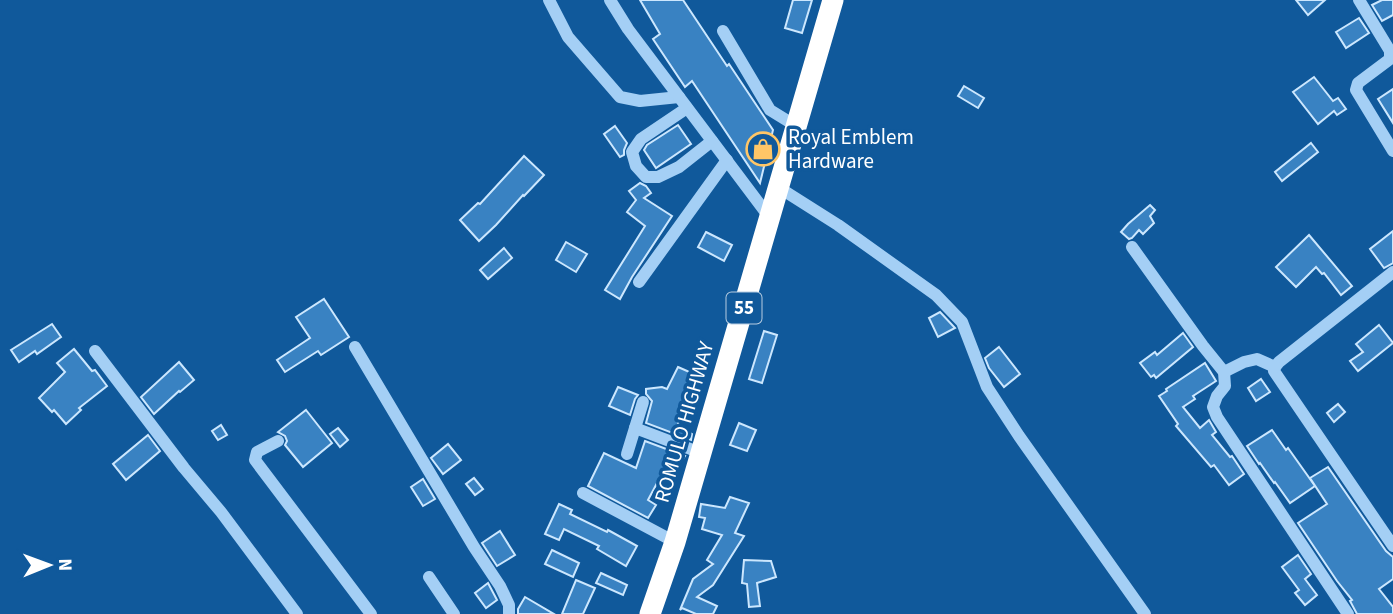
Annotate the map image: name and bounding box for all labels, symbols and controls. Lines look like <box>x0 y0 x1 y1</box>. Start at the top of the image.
place label: Royal Emblem Hardware <box>788 122 914 176</box>
shop icon: Royal Emblem Hardware <box>744 130 782 168</box>
road number: 55 <box>726 292 762 324</box>
street label: ROMULO HIGHWAY <box>647 337 722 506</box>
north arrow <box>14 530 84 600</box>
text: N <box>51 558 78 571</box>

